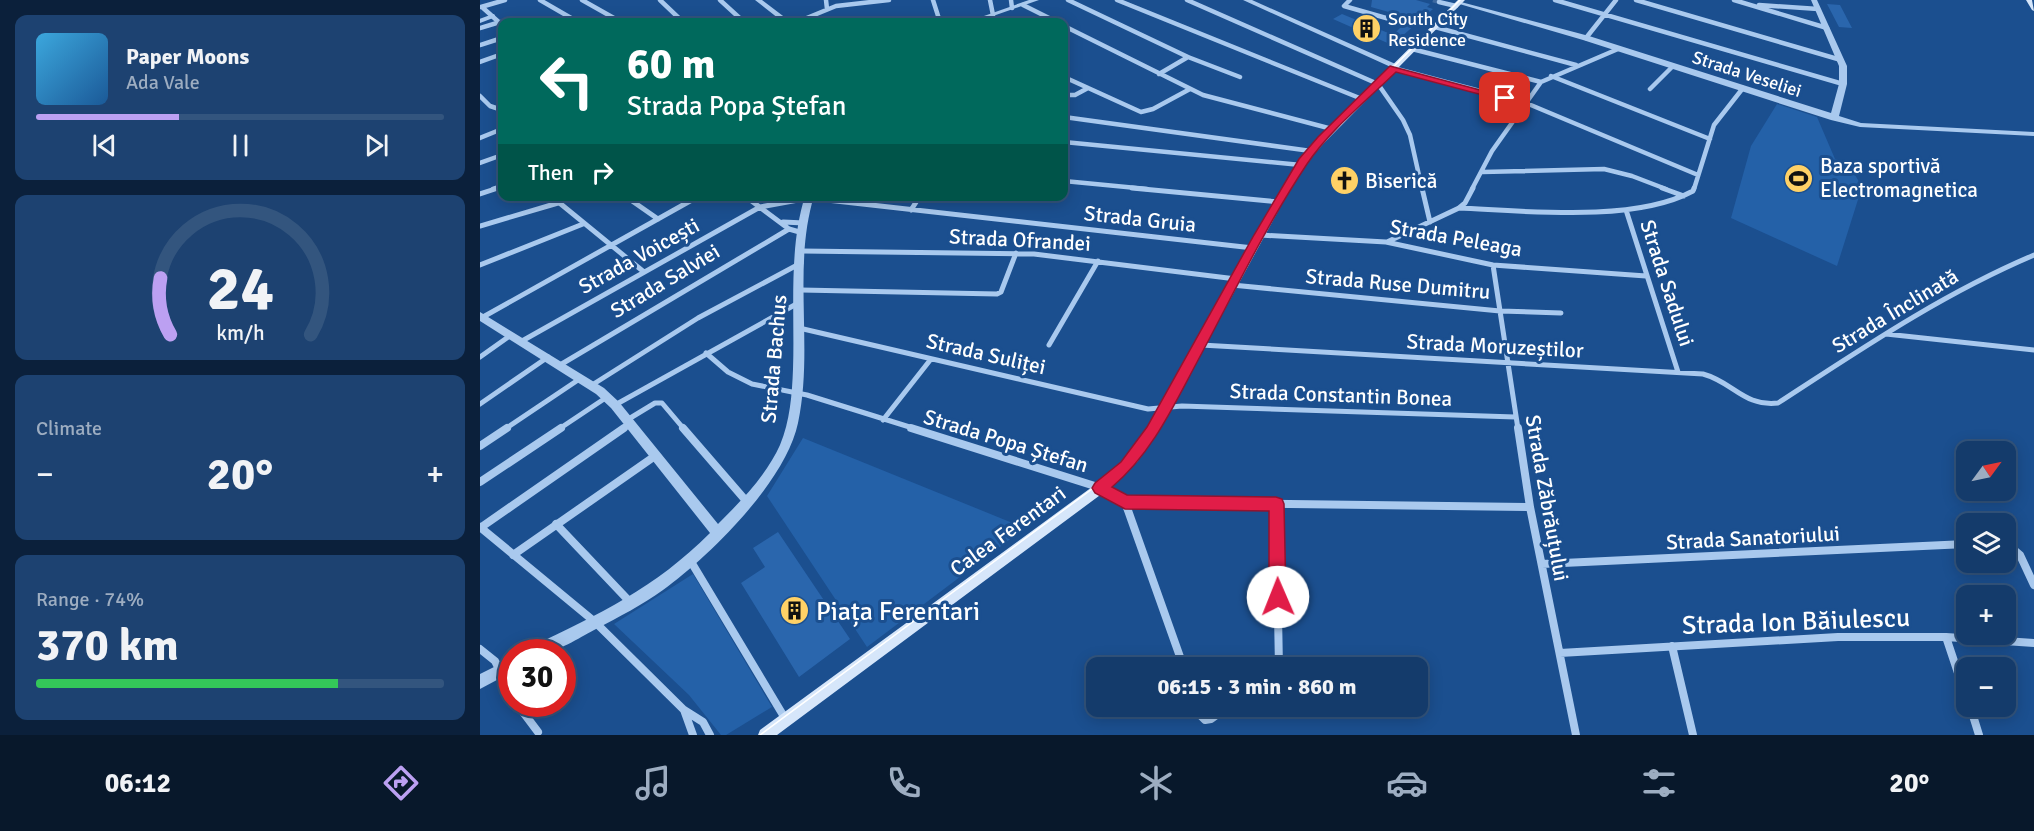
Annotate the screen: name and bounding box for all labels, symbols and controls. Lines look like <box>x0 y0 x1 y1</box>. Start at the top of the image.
place label: South City Residence <box>1388 8 1468 51</box>
building icon: South City Residence <box>1351 13 1383 45</box>
text: 60 m <box>627 39 716 90</box>
icon: left <box>528 42 606 120</box>
text: Paper Moons <box>126 43 249 70</box>
street label: Strada Veseliei <box>1690 46 1804 102</box>
text: Ada Vale <box>126 70 200 95</box>
pin <box>1479 72 1530 123</box>
icon: arrive <box>1488 81 1521 114</box>
text: Strada Popa Ștefan <box>627 90 846 123</box>
icon: previous <box>88 129 121 162</box>
icon: pause <box>224 129 257 162</box>
icon: next <box>360 129 393 162</box>
place label: Baza sportivă Electromagnetica <box>1820 153 1978 203</box>
icon: right <box>586 156 619 189</box>
text: Then <box>528 159 574 186</box>
sports icon: Baza sportivă Electromagnetica <box>1783 162 1815 194</box>
church icon: Biserică <box>1328 165 1360 197</box>
place label: Biserică <box>1365 168 1437 194</box>
street label: Strada Gruia <box>1083 200 1197 238</box>
street label: Strada Voicești <box>574 212 704 300</box>
street label: Strada Peleaga <box>1388 214 1524 262</box>
street label: Strada Sadului <box>1634 216 1700 350</box>
street label: Strada Ofrandei <box>948 223 1092 257</box>
street label: Strada Salviei <box>606 238 724 324</box>
text: 24 <box>206 250 274 327</box>
street label: Strada Ruse Dumitru <box>1304 263 1492 305</box>
street label: Strada Înclinată <box>1827 263 1963 359</box>
street label: Strada Bachus <box>755 294 793 424</box>
text: km/h <box>216 320 264 346</box>
street label: Strada Suliței <box>924 328 1048 380</box>
street label: Strada Moruzeștilor <box>1406 328 1584 364</box>
street label: Strada Constantin Bonea <box>1229 378 1453 412</box>
street label: Strada Popa Ștefan <box>921 404 1091 478</box>
street label: Strada Zăbrăuțului <box>1520 413 1574 583</box>
text: Climate <box>36 416 102 441</box>
north arrow <box>1956 441 2016 501</box>
map controls <box>1956 441 2016 717</box>
text: 20° <box>207 447 273 502</box>
text: − <box>36 454 54 495</box>
text: + <box>426 454 444 495</box>
street label: Calea Ferentari <box>945 480 1071 582</box>
button: layers <box>1956 513 2016 573</box>
street label: Strada Sanatoriului <box>1665 520 1841 556</box>
position arrow <box>1246 565 1310 629</box>
button: + <box>1956 585 2016 645</box>
text: Range · 74% <box>36 587 144 612</box>
building icon: Piața Ferentari <box>779 595 811 627</box>
place label: Piața Ferentari <box>816 596 980 628</box>
street label: Strada Ion Băiulescu <box>1681 602 1911 642</box>
text: 370 km <box>36 618 179 673</box>
speed limit sign: 30 <box>498 639 576 717</box>
button: − <box>1956 657 2016 717</box>
text: 06:15 · 3 min · 860 m <box>1157 673 1357 700</box>
icon: directions <box>380 762 422 804</box>
icon: music <box>632 762 674 804</box>
icon: phone <box>883 762 925 804</box>
icon: climate <box>1135 762 1177 804</box>
icon: car <box>1386 762 1428 804</box>
icon: filters <box>1638 762 1680 804</box>
text: 06:12 <box>105 767 171 800</box>
text: 20° <box>1889 767 1929 800</box>

